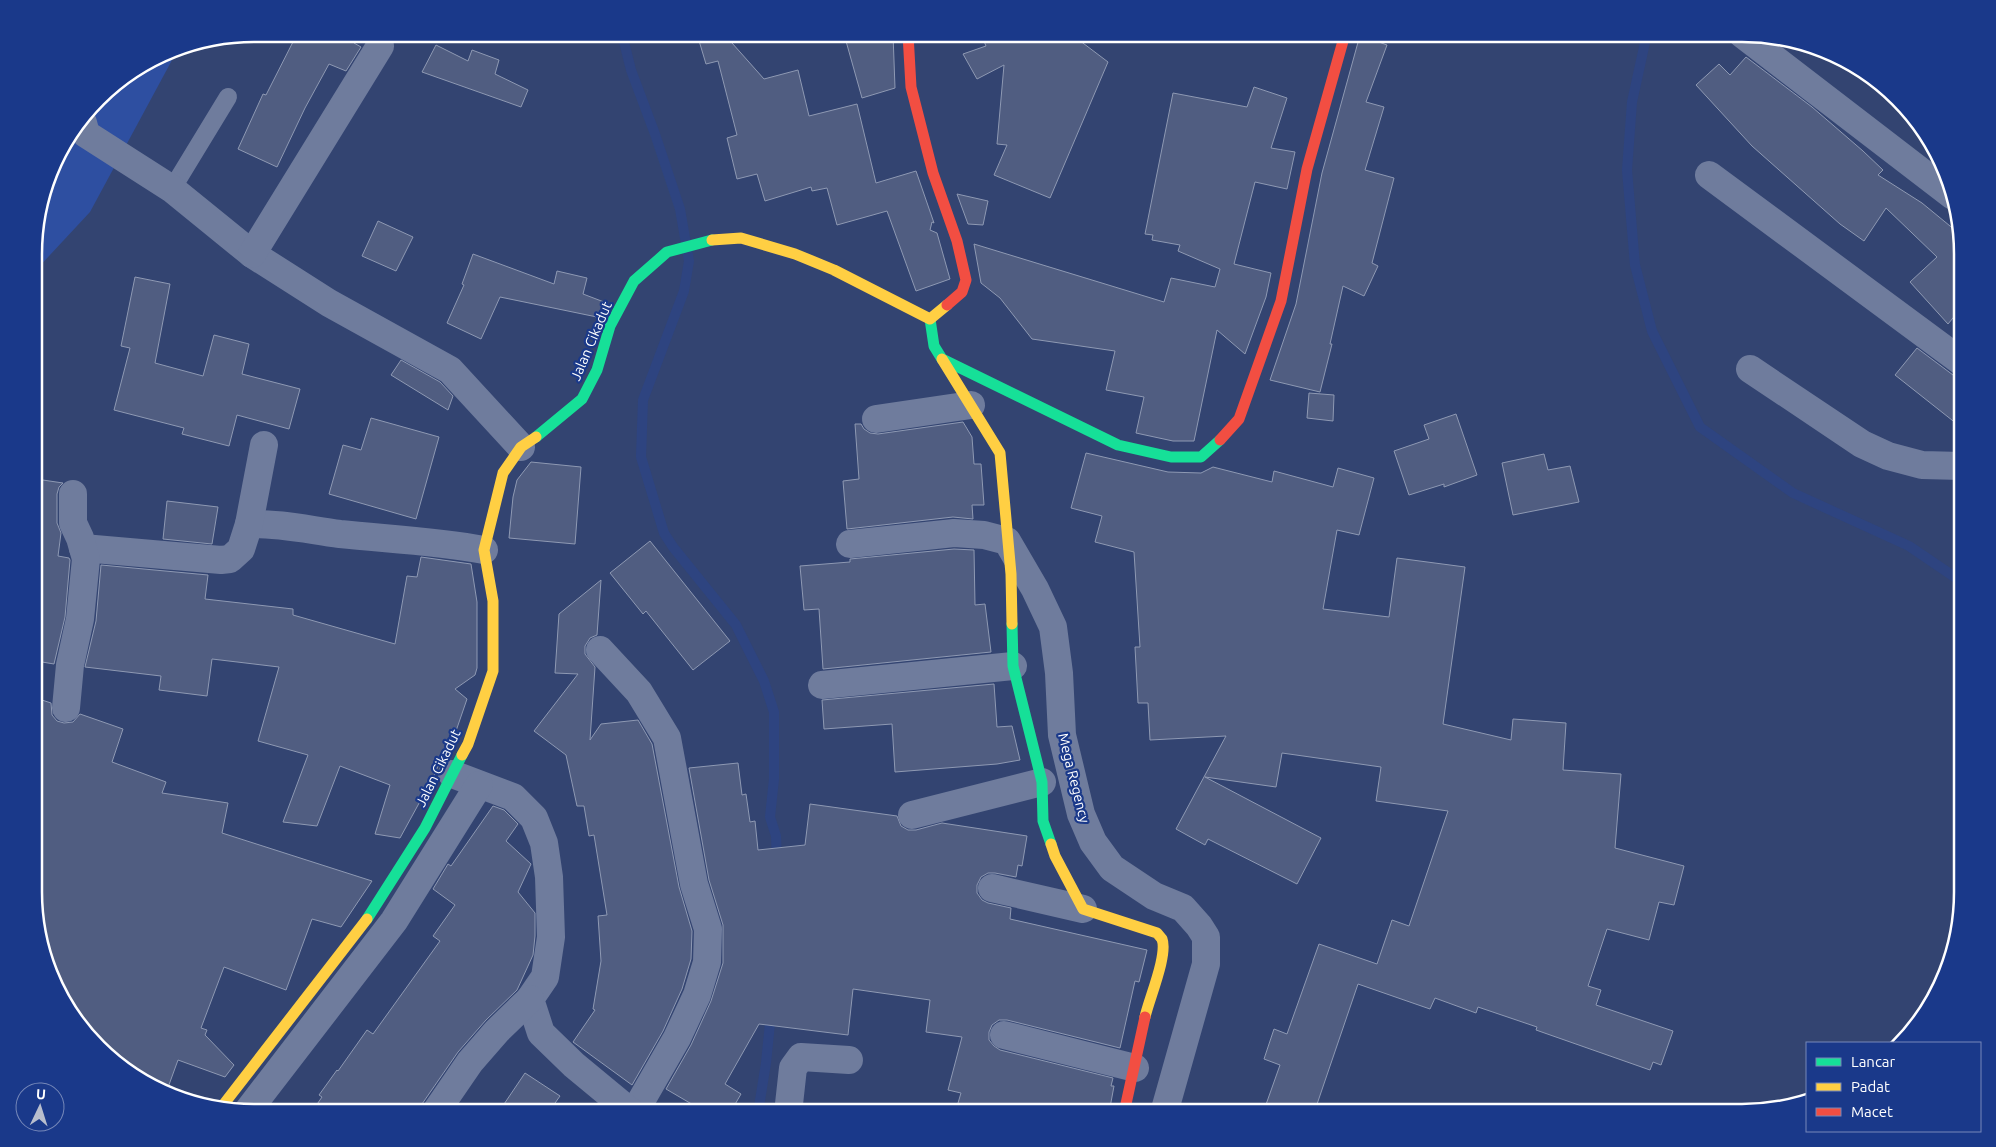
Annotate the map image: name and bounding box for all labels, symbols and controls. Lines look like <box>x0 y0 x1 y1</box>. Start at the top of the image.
street label: Jalan Cikadut <box>567 299 615 383</box>
street label: Jalan Cikadut <box>412 726 464 809</box>
street label: Mega Regency <box>1055 731 1093 825</box>
legend <box>1806 1042 1981 1132</box>
text: Lancar <box>1851 1053 1896 1070</box>
text: Padat <box>1851 1078 1890 1095</box>
north arrow <box>15 1082 65 1132</box>
text: U <box>35 1086 46 1102</box>
text: Macet <box>1851 1103 1893 1120</box>

